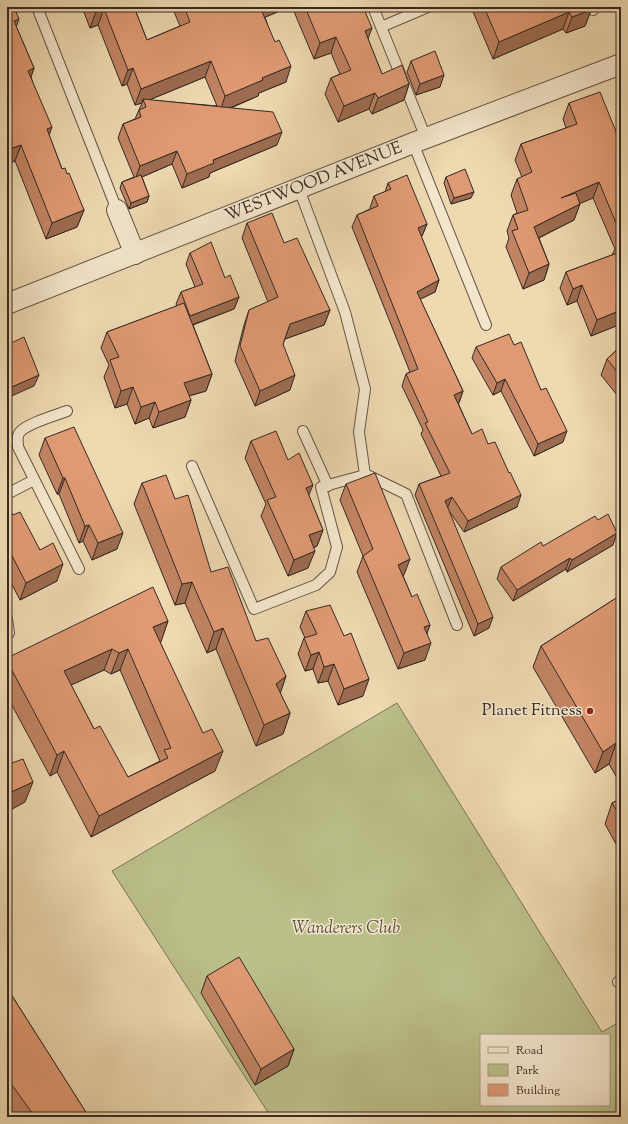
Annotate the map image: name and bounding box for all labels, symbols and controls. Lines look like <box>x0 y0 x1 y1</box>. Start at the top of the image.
street label: WESTWOOD AVENUE <box>221 136 406 228</box>
place label: Planet Fitness <box>482 699 582 723</box>
marker: Planet Fitness <box>585 706 595 716</box>
park label: Wanderers Club <box>292 917 400 941</box>
legend <box>480 1034 610 1106</box>
text: Road <box>516 1042 543 1060</box>
text: Park <box>516 1062 539 1080</box>
text: Building <box>516 1082 560 1100</box>

